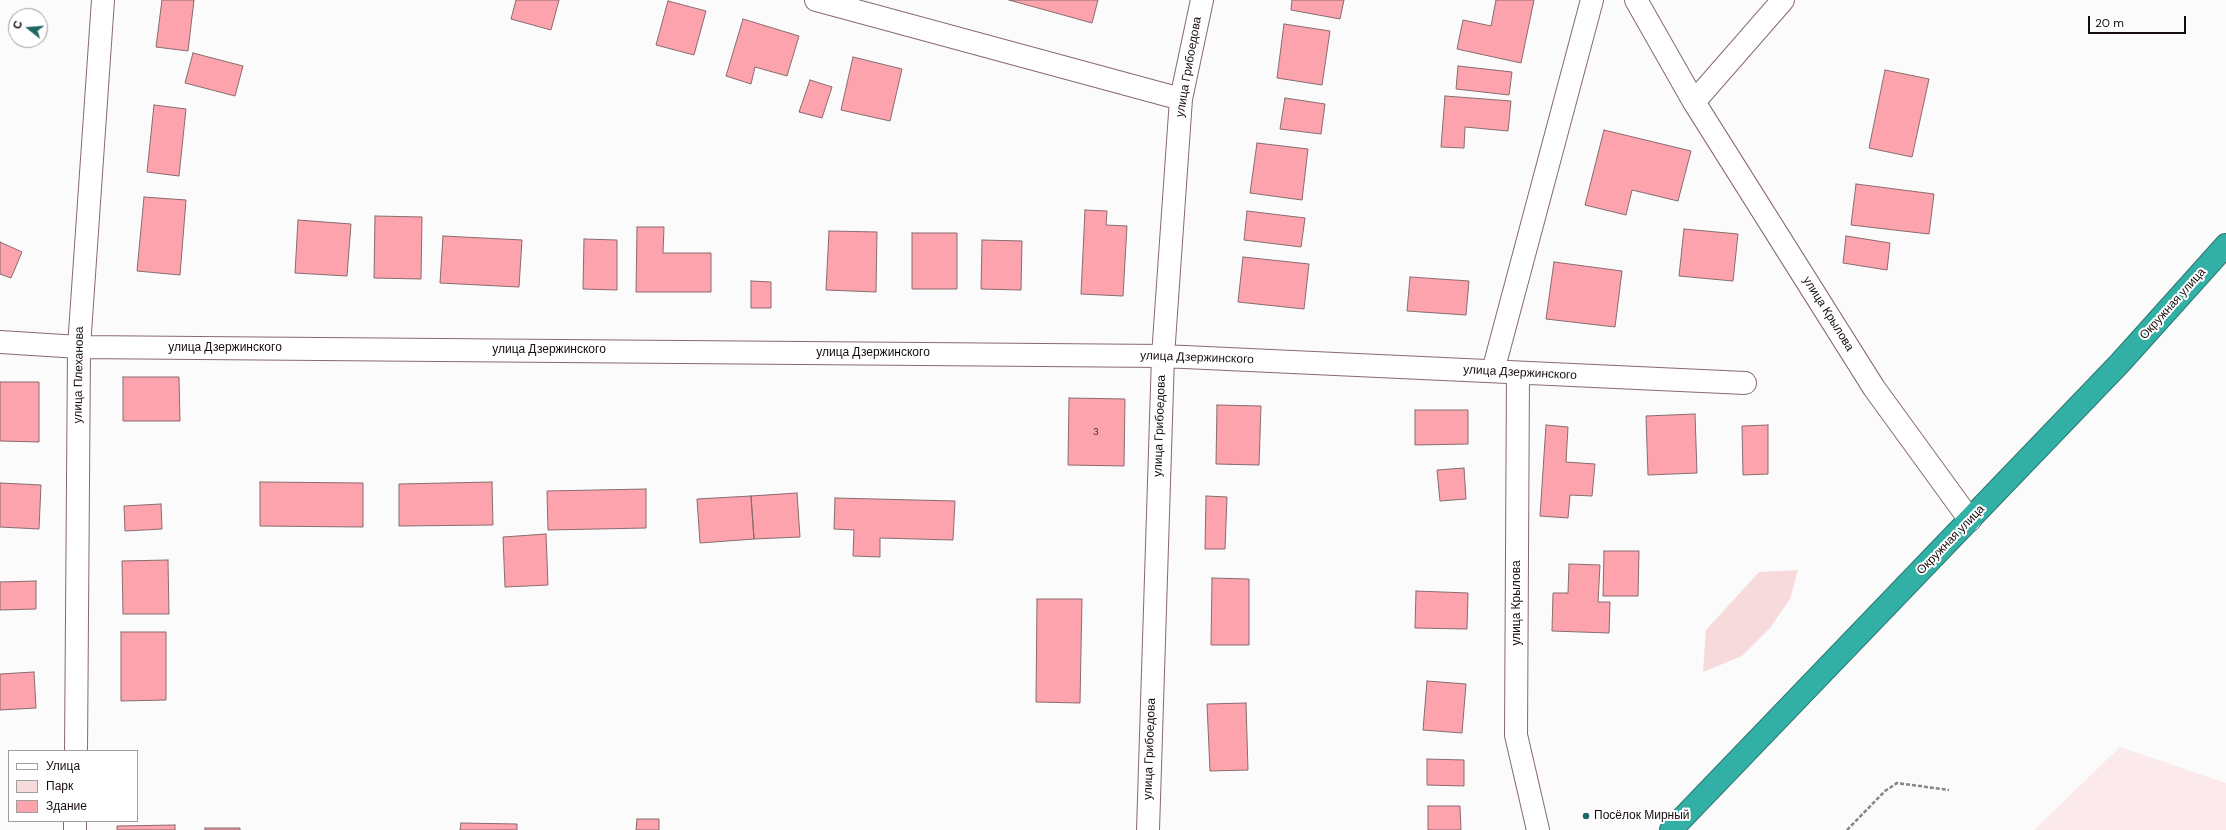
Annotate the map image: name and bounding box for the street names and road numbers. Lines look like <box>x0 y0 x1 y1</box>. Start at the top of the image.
street label: улица Грибоедова <box>1173 16 1205 118</box>
street label: Окружная улица <box>2137 265 2209 343</box>
street label: улица Крылова <box>1799 274 1857 354</box>
street label: улица Плеханова <box>71 326 87 424</box>
street label: улица Дзержинского <box>168 341 282 355</box>
street label: улица Дзержинского <box>492 343 606 357</box>
street label: улица Дзержинского <box>816 346 930 360</box>
street label: улица Дзержинского <box>1140 349 1254 367</box>
street label: улица Дзержинского <box>1463 363 1577 383</box>
street label: улица Грибоедова <box>1151 375 1169 477</box>
street label: Окружная улица <box>1914 502 1988 578</box>
street label: улица Крылова <box>1510 560 1524 646</box>
street label: улица Грибоедова <box>1141 698 1159 800</box>

